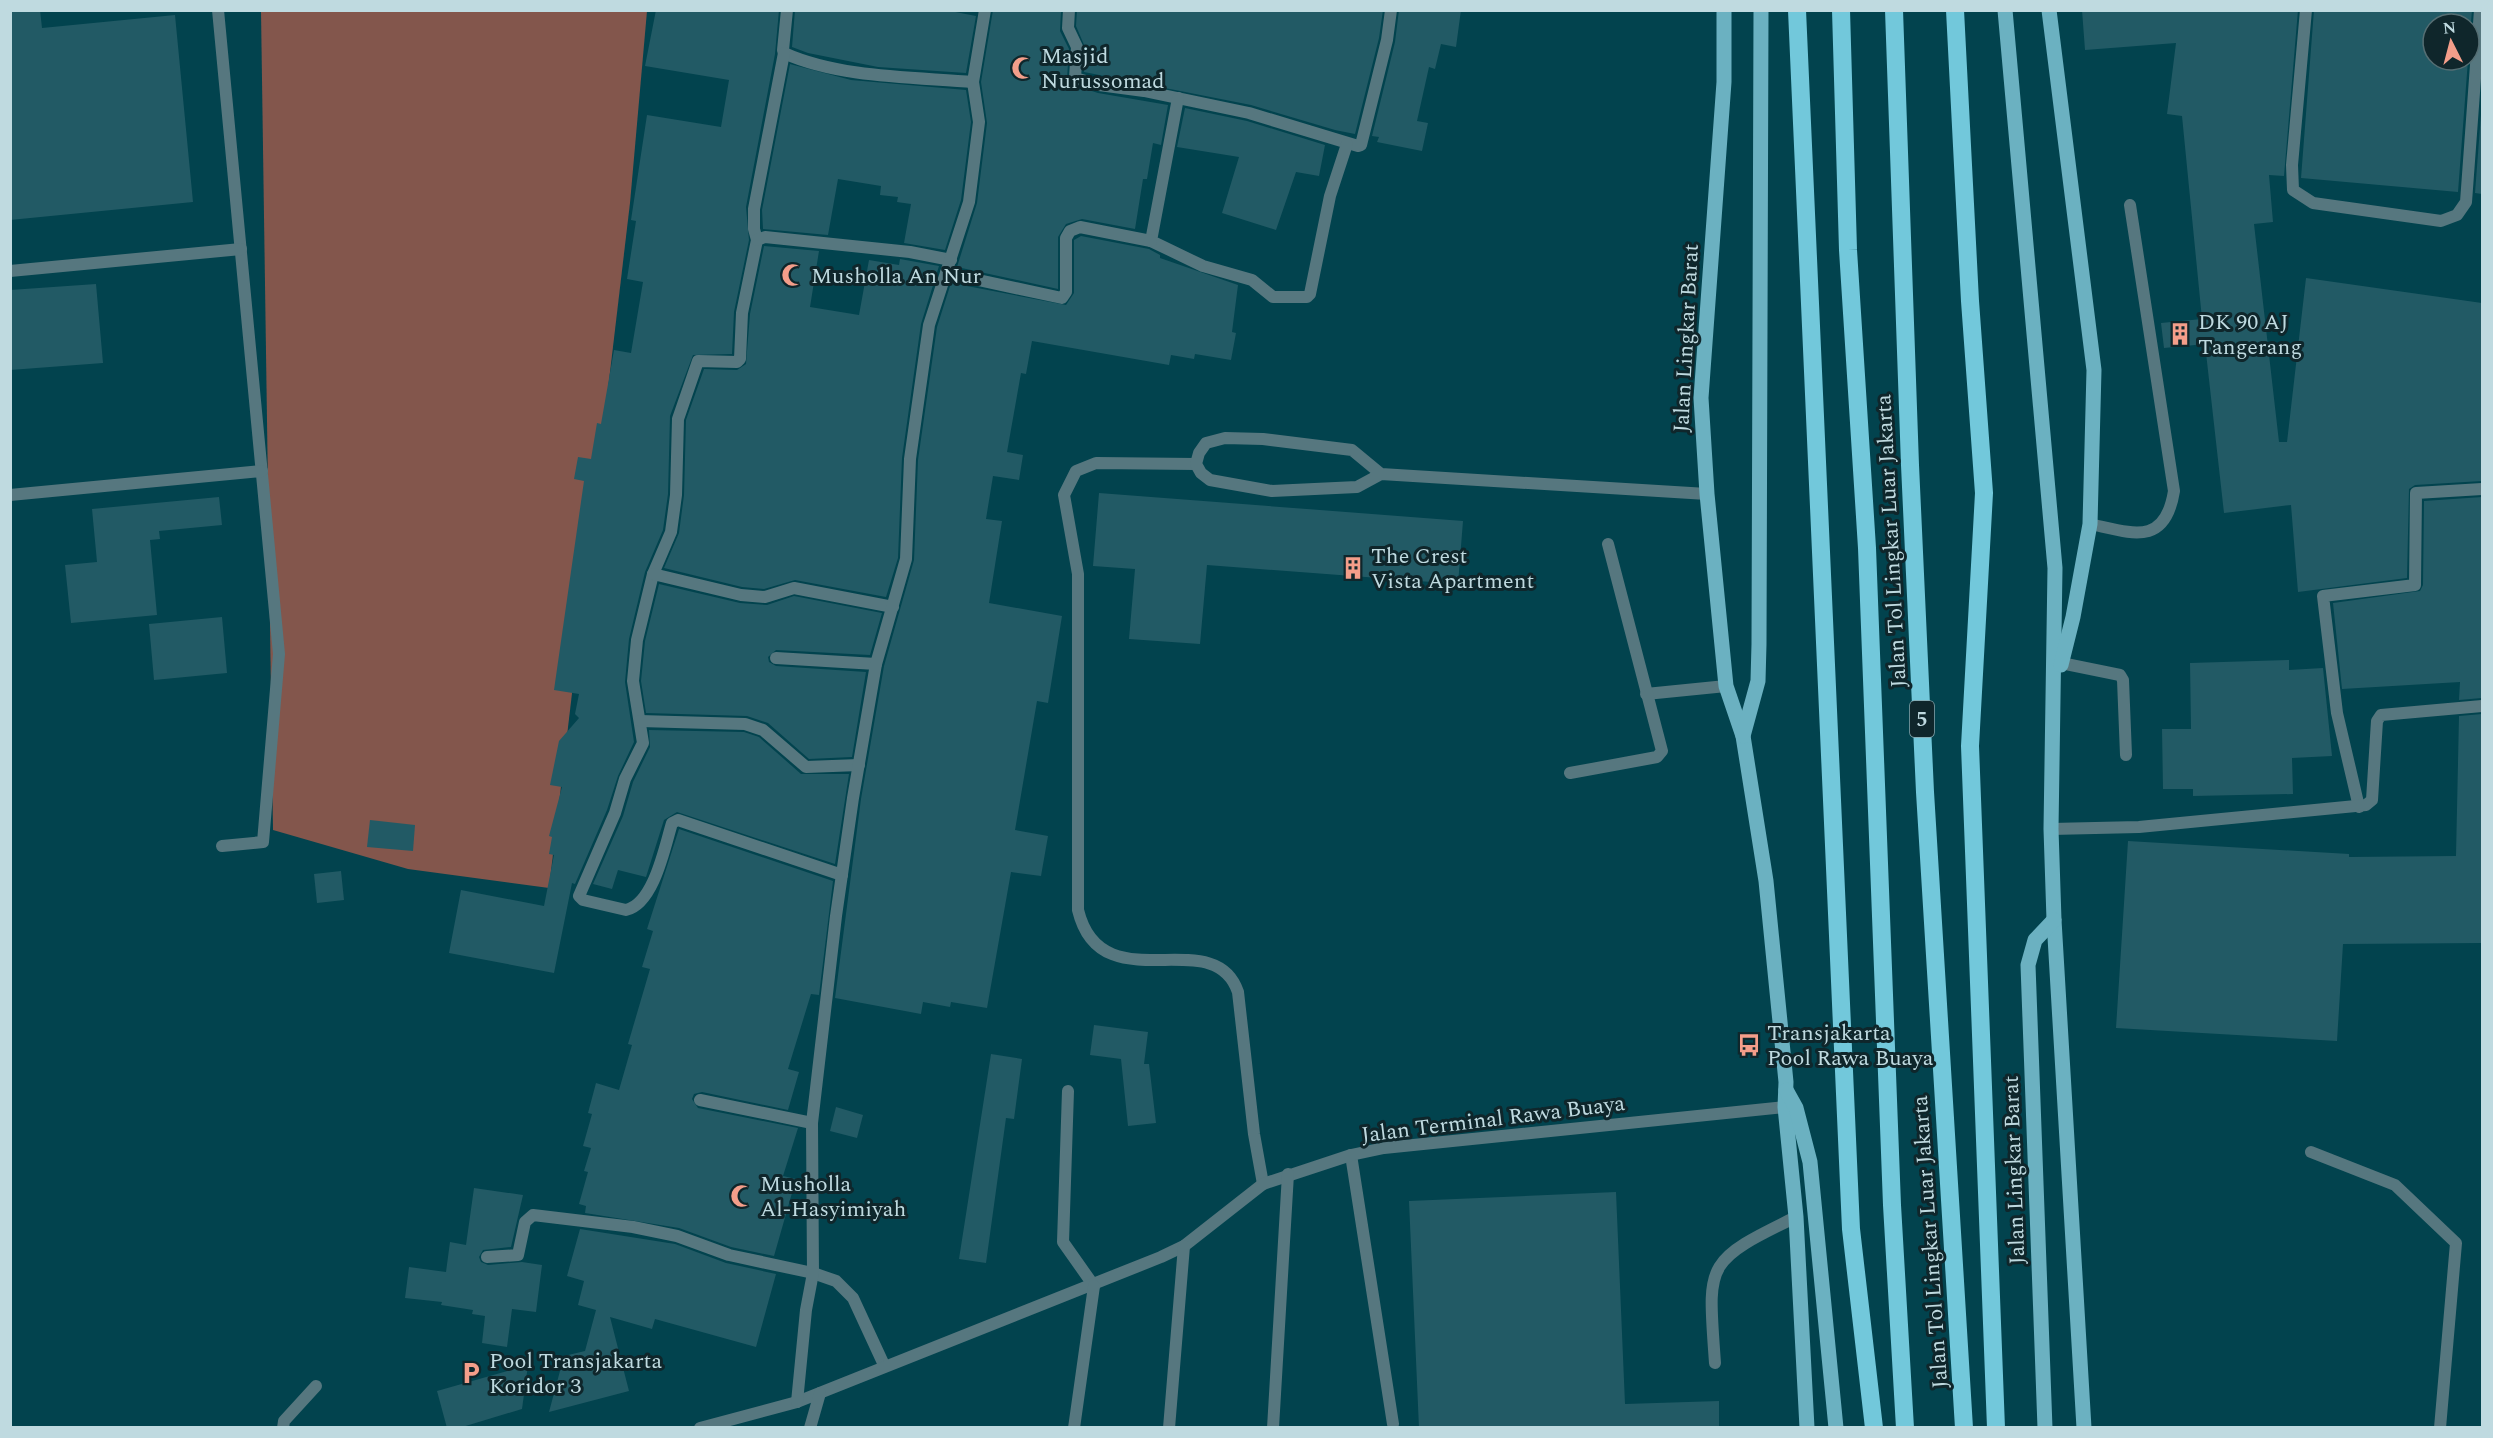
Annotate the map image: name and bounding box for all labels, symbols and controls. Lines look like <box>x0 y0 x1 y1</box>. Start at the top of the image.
north arrow <box>2421 12 2481 72</box>
text: N <box>2442 15 2457 41</box>
place label: Masjid Nurussomad <box>1041 40 1165 98</box>
mosque icon: Masjid Nurussomad <box>1010 55 1036 81</box>
street label: Jalan Lingkar Barat <box>1665 243 1708 433</box>
place label: Musholla An Nur <box>811 260 982 293</box>
mosque icon: Musholla An Nur <box>780 262 806 288</box>
place label: DK 90 AJ Tangerang <box>2198 306 2302 364</box>
building icon: DK 90 AJ Tangerang <box>2167 321 2193 347</box>
street label: Jalan Tol Lingkar Luar Jakarta <box>1867 393 1916 688</box>
place label: The Crest Vista Apartment <box>1371 540 1534 598</box>
building icon: The Crest Vista Apartment <box>1340 555 1366 581</box>
road number: 5 <box>1910 701 1934 737</box>
place label: Transjakarta Pool Rawa Buaya <box>1767 1017 1934 1075</box>
bus stop icon: Transjakarta Pool Rawa Buaya <box>1736 1032 1762 1058</box>
street label: Jalan Lingkar Barat <box>1995 1075 2034 1265</box>
street label: Jalan Terminal Rawa Buaya <box>1359 1087 1627 1152</box>
street label: Jalan Tol Lingkar Luar Jakarta <box>1904 1094 1957 1390</box>
place label: Musholla Al-Hasyimiyah <box>760 1168 906 1226</box>
mosque icon: Musholla Al-Hasyimiyah <box>729 1183 755 1209</box>
place label: Pool Transjakarta Koridor 3 <box>489 1345 662 1403</box>
parking icon: Pool Transjakarta Koridor 3 <box>458 1360 484 1386</box>

